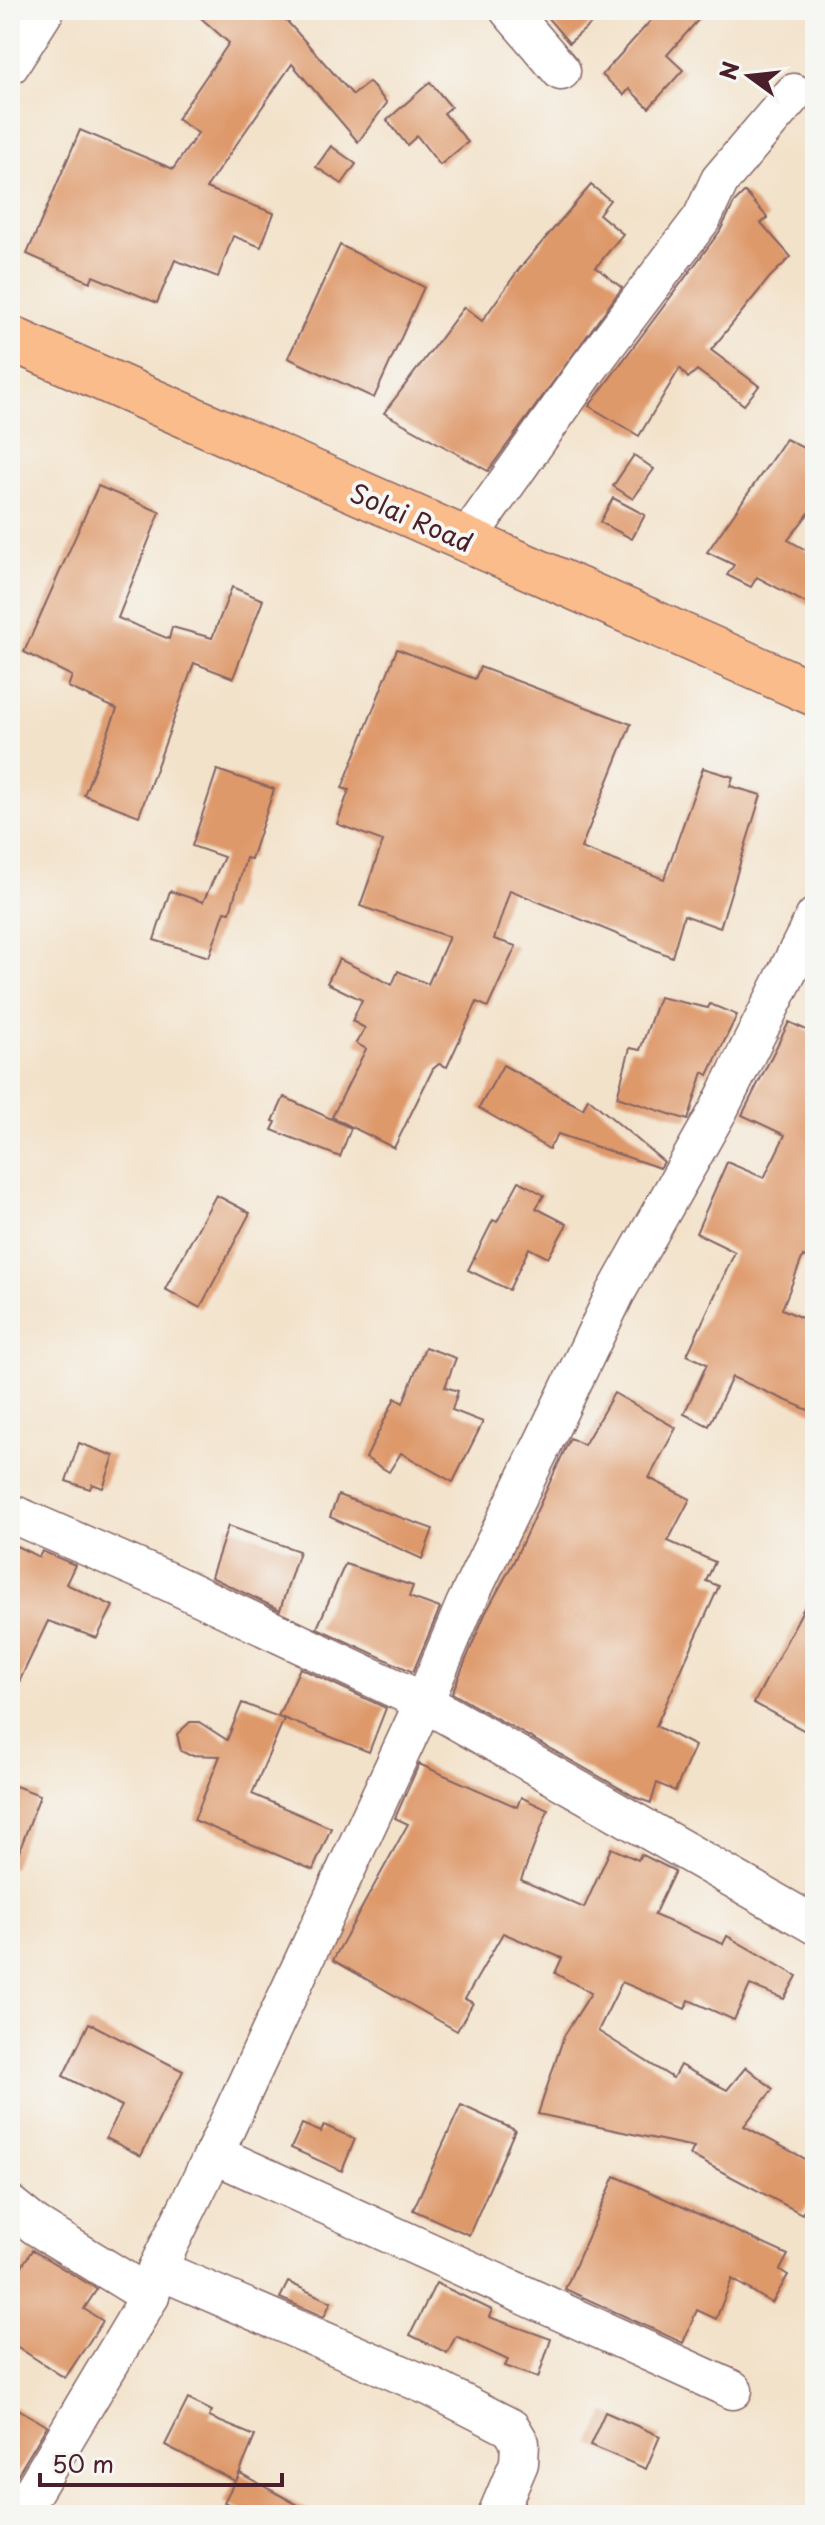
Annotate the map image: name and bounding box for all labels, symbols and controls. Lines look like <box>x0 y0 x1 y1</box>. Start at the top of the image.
north arrow <box>709 36 789 116</box>
text: N <box>710 58 746 83</box>
street label: Solai Road <box>344 473 480 561</box>
scale bar <box>40 2437 282 2487</box>
text: 50 m <box>52 2445 114 2481</box>

